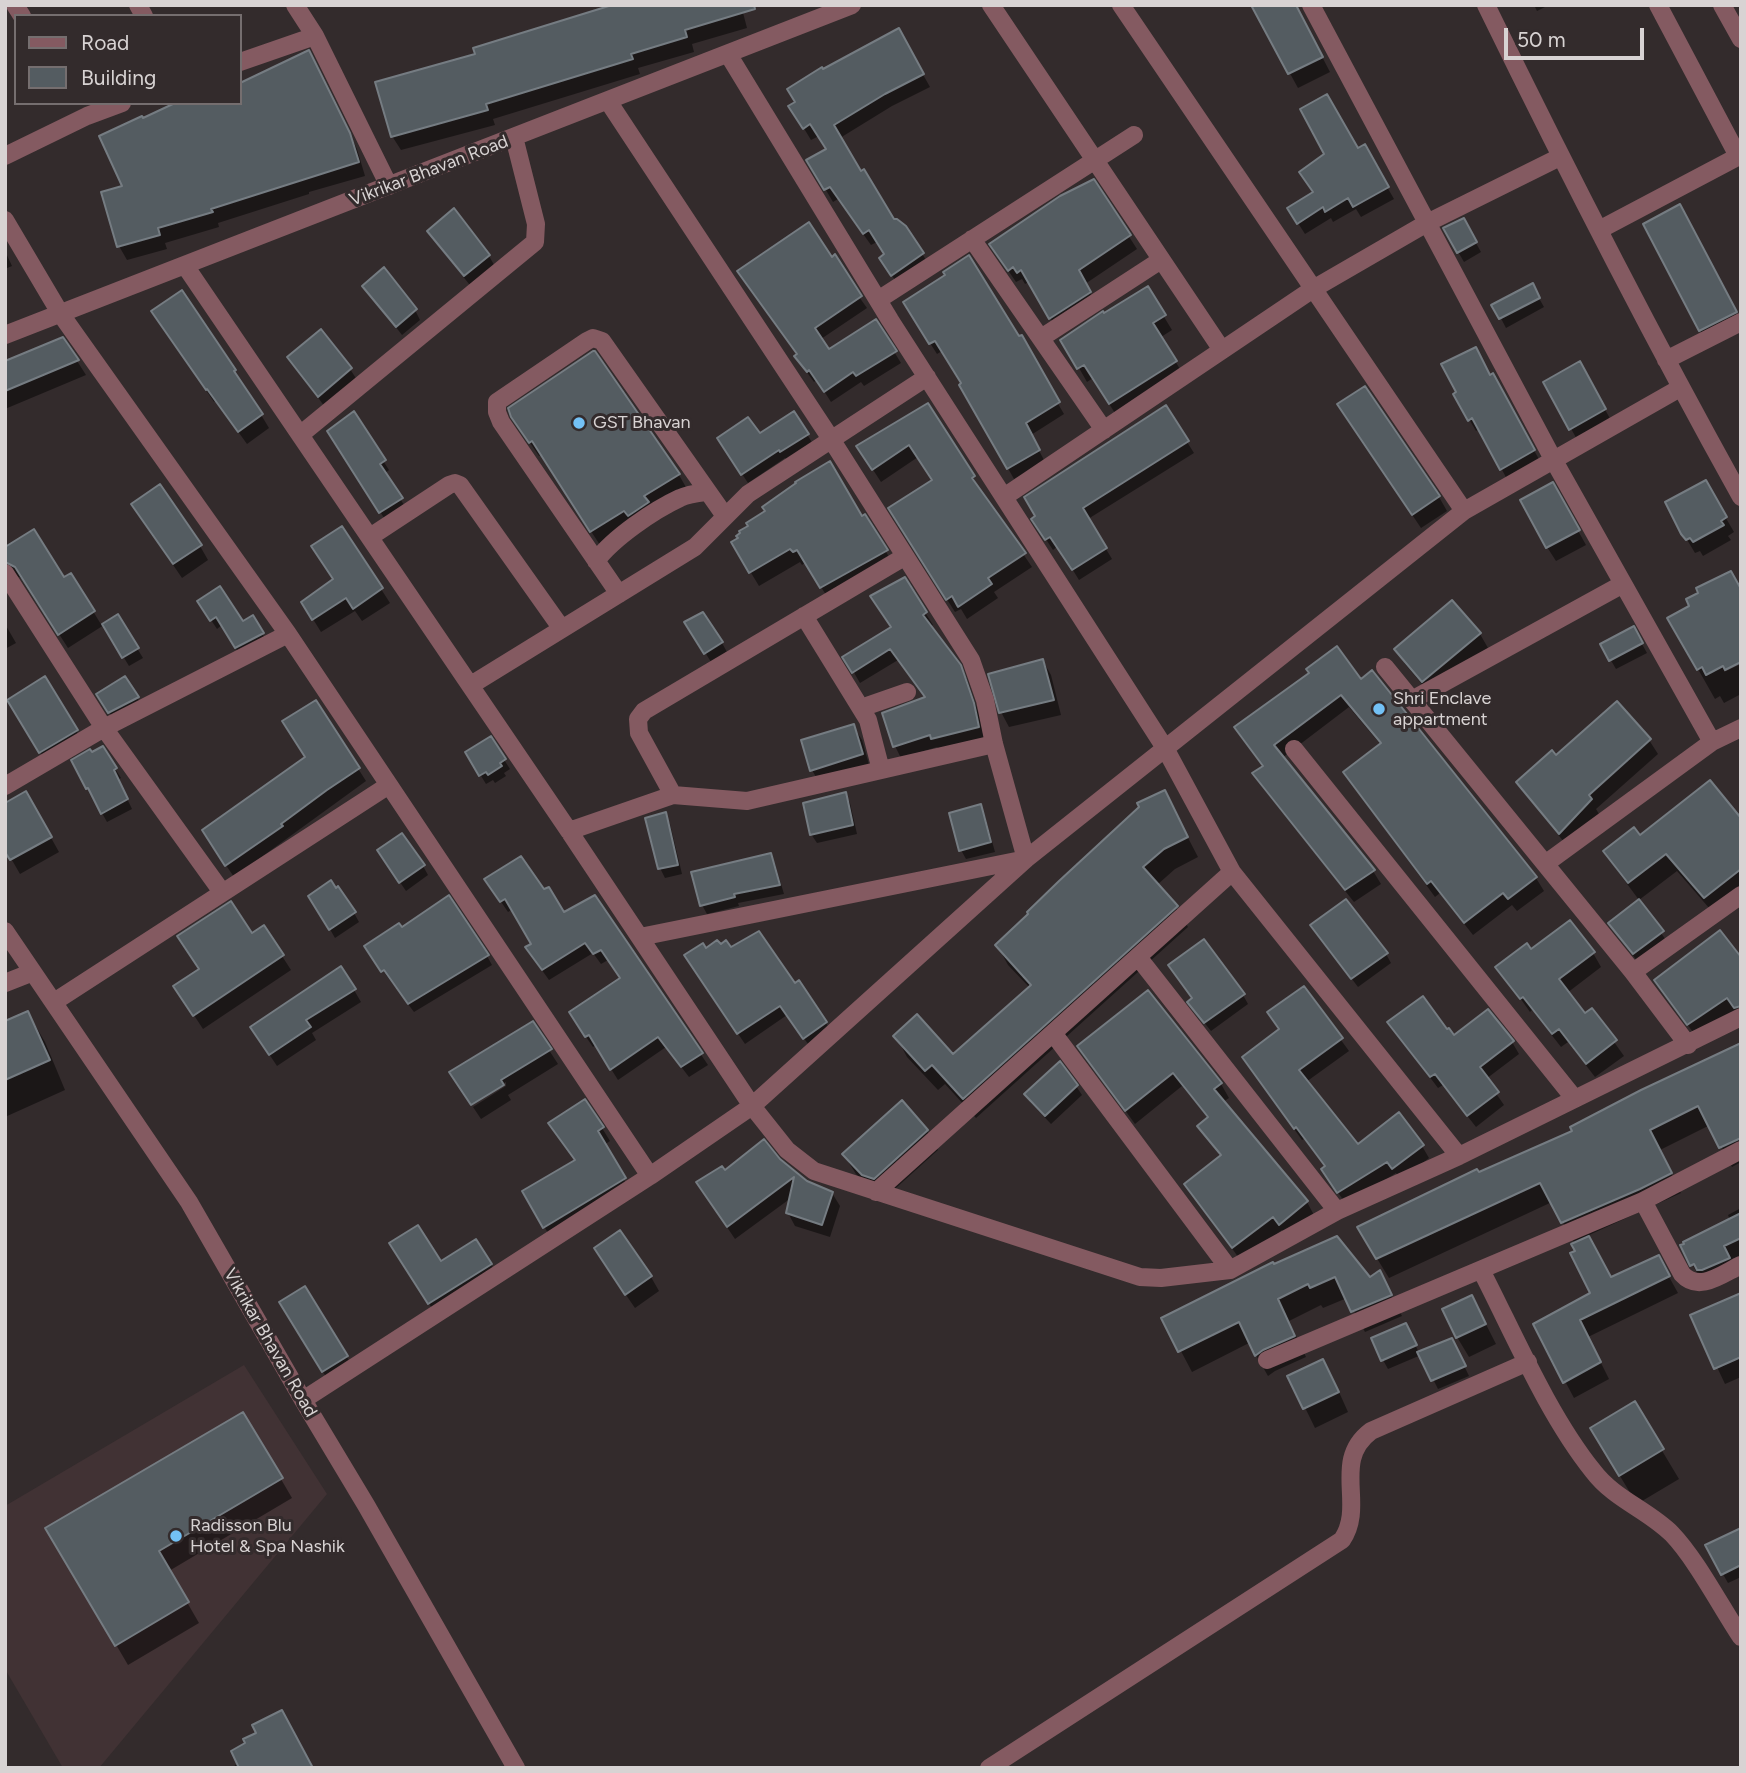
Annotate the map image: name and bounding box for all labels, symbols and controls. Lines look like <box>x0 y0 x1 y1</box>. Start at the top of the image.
legend <box>14 14 242 105</box>
scale bar <box>1508 14 1648 58</box>
text: 50 m <box>1517 27 1566 52</box>
text: Road <box>81 30 129 55</box>
text: Building <box>81 65 156 90</box>
street label: Vikrikar Bhavan Road <box>347 131 511 211</box>
place label: GST Bhavan <box>593 412 691 434</box>
marker: GST Bhavan <box>571 415 587 431</box>
place label: Shri Enclave appartment <box>1393 688 1491 730</box>
marker: Shri Enclave appartment <box>1371 701 1387 717</box>
street label: Vikrikar Bhavan Road <box>219 1265 321 1421</box>
place label: Radisson Blu Hotel & Spa Nashik <box>190 1515 345 1558</box>
marker: Radisson Blu Hotel & Spa Nashik <box>168 1528 184 1544</box>

